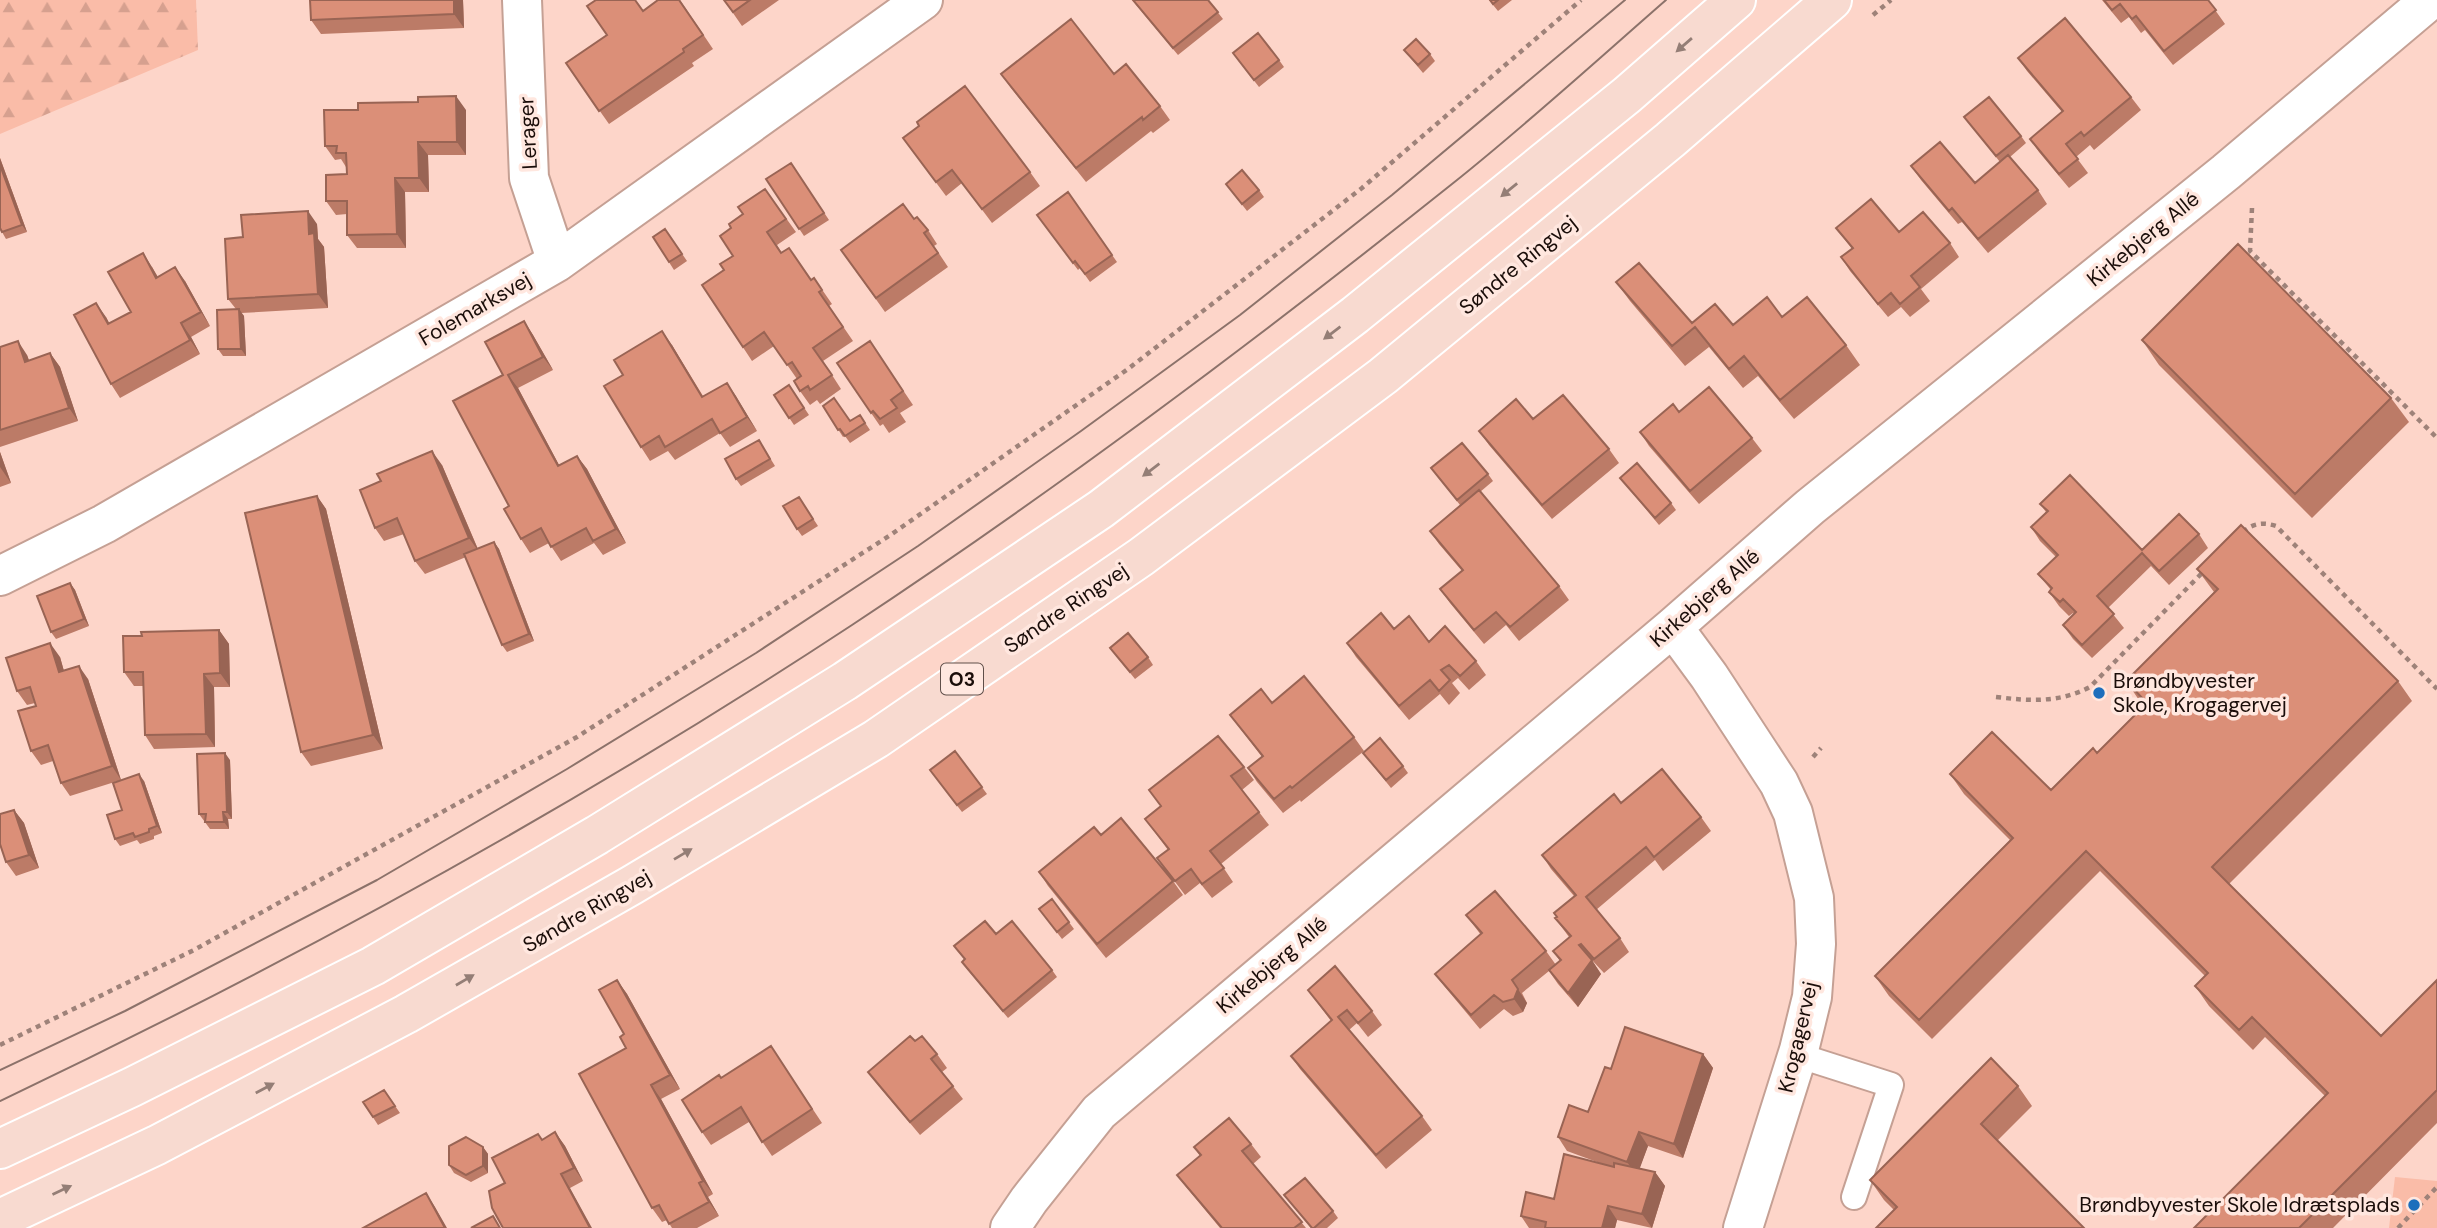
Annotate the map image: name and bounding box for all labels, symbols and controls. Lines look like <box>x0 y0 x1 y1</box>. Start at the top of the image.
one-way arrow <box>1675 37 1693 53</box>
street label: Lerager <box>512 96 544 170</box>
one-way arrow <box>1501 183 1519 198</box>
street label: Kirkebjerg Allé <box>2081 185 2205 293</box>
street label: Søndre Ringvej <box>1453 209 1583 321</box>
street label: Folemarksvej <box>414 266 536 352</box>
one-way arrow <box>1323 325 1341 339</box>
one-way arrow <box>1142 463 1160 477</box>
street label: Kirkebjerg Allé <box>1644 542 1766 654</box>
street label: Søndre Ringvej <box>999 556 1133 660</box>
road number: O3 <box>941 664 983 694</box>
place label: Brøndbyvester Skole, Krogagervej <box>2113 667 2287 719</box>
marker: Brøndbyvester Skole, Krogagervej <box>2091 685 2107 701</box>
one-way arrow <box>674 848 693 861</box>
street label: Søndre Ringvej <box>518 863 656 959</box>
street label: Kirkebjerg Allé <box>1210 910 1334 1020</box>
one-way arrow <box>456 974 475 986</box>
street label: Krogagervej <box>1772 979 1824 1095</box>
one-way arrow <box>255 1083 275 1094</box>
one-way arrow <box>52 1184 72 1196</box>
place label: Brøndbyvester Skole Idrætsplads <box>2079 1191 2400 1219</box>
marker: Brøndbyvester Skole Idrætsplads <box>2406 1197 2422 1213</box>

